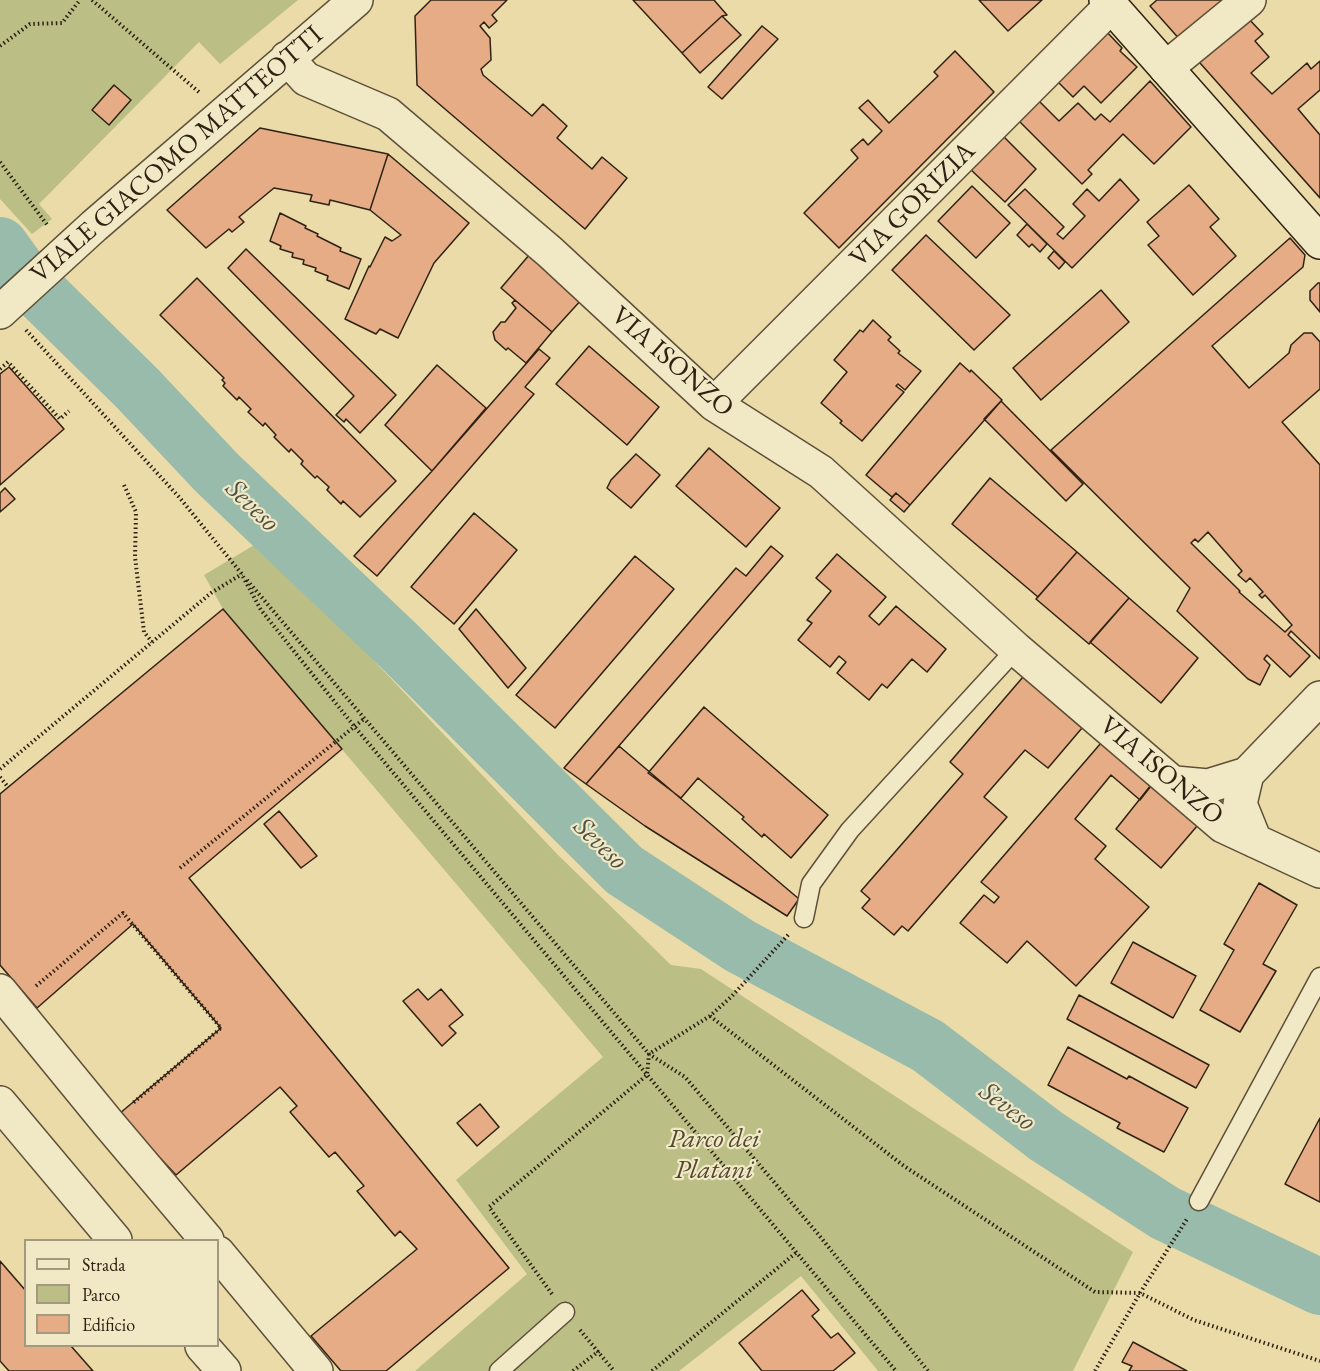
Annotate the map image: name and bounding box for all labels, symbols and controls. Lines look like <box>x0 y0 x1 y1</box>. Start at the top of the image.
street label: VIALE GIACOMO MATTEOTTI <box>24 19 330 291</box>
street label: VIA GORIZIA <box>843 135 983 275</box>
street label: VIA ISONZO <box>604 300 740 424</box>
water label: Seveso <box>218 472 286 540</box>
street label: VIA ISONZO <box>1092 710 1230 832</box>
water label: Seveso <box>566 810 634 878</box>
water label: Seveso <box>972 1075 1042 1139</box>
park label: Parco dei Platani <box>668 1124 760 1187</box>
legend <box>24 1239 219 1347</box>
text: Strada <box>82 1253 126 1276</box>
text: Parco <box>82 1283 120 1306</box>
text: Edificio <box>82 1313 135 1336</box>

